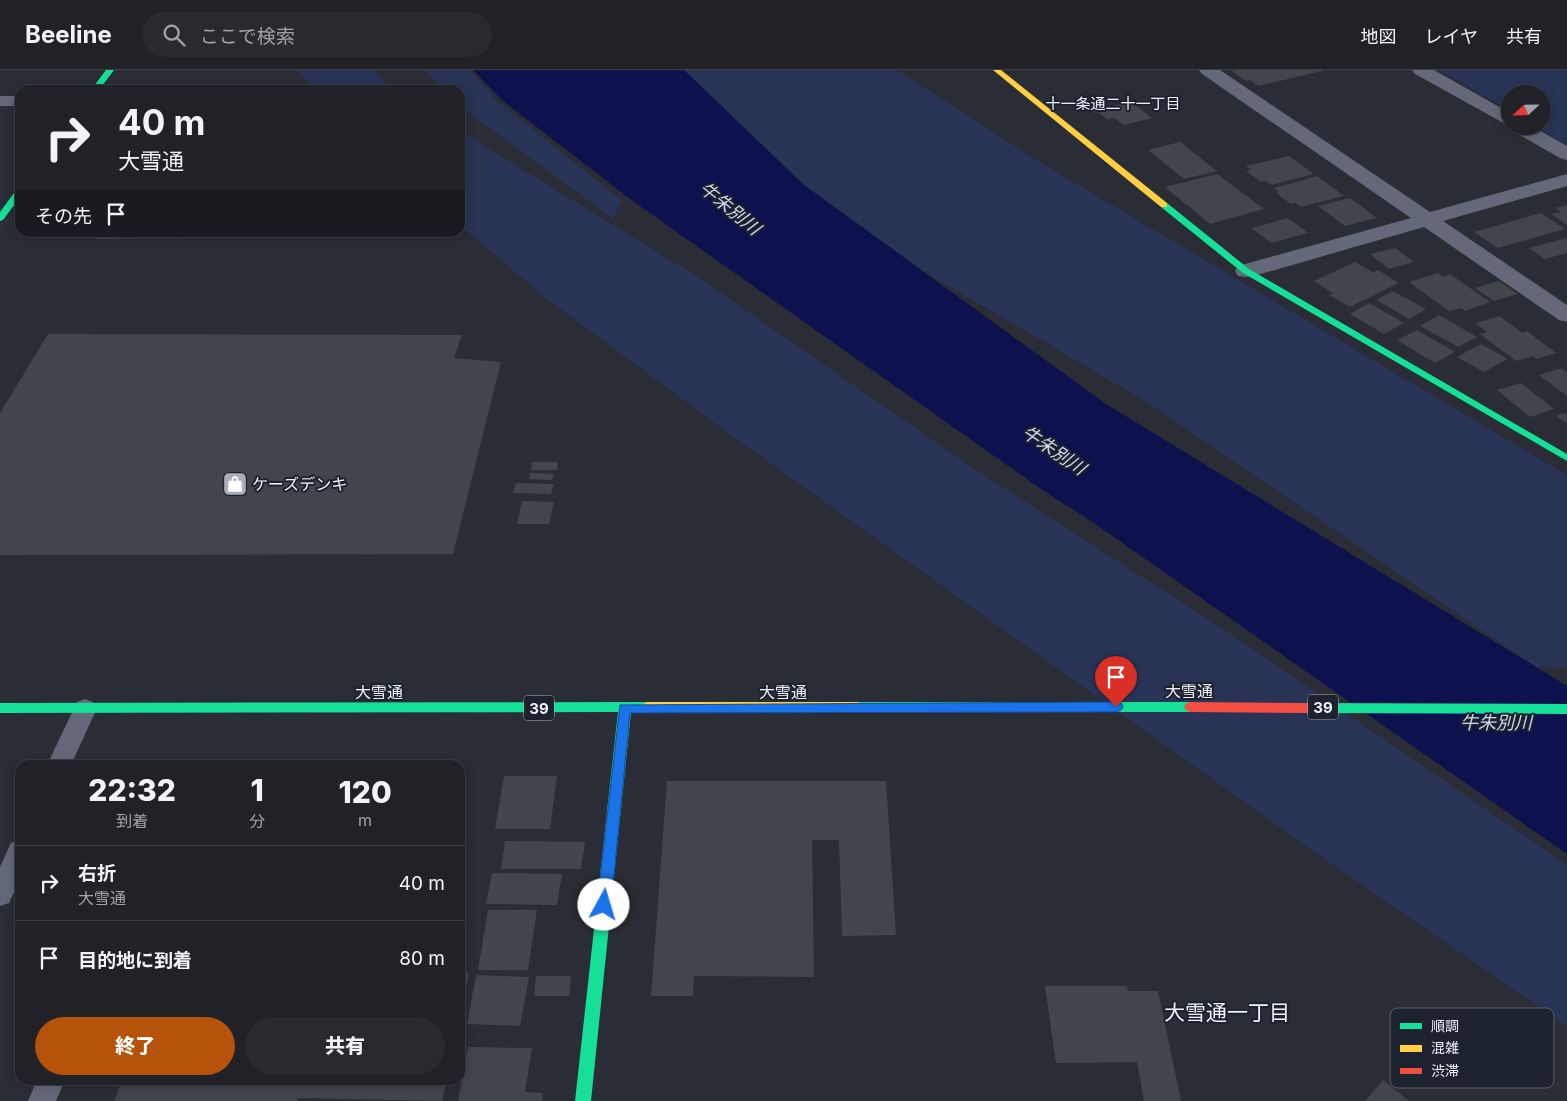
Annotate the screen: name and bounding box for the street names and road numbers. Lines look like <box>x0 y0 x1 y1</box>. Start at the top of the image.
street label: 大雪通 <box>1165 681 1213 701</box>
street label: 大雪通 <box>355 682 403 702</box>
street label: 大雪通 <box>759 682 807 702</box>
road number: 39 <box>1308 694 1338 720</box>
road number: 39 <box>524 696 554 720</box>

